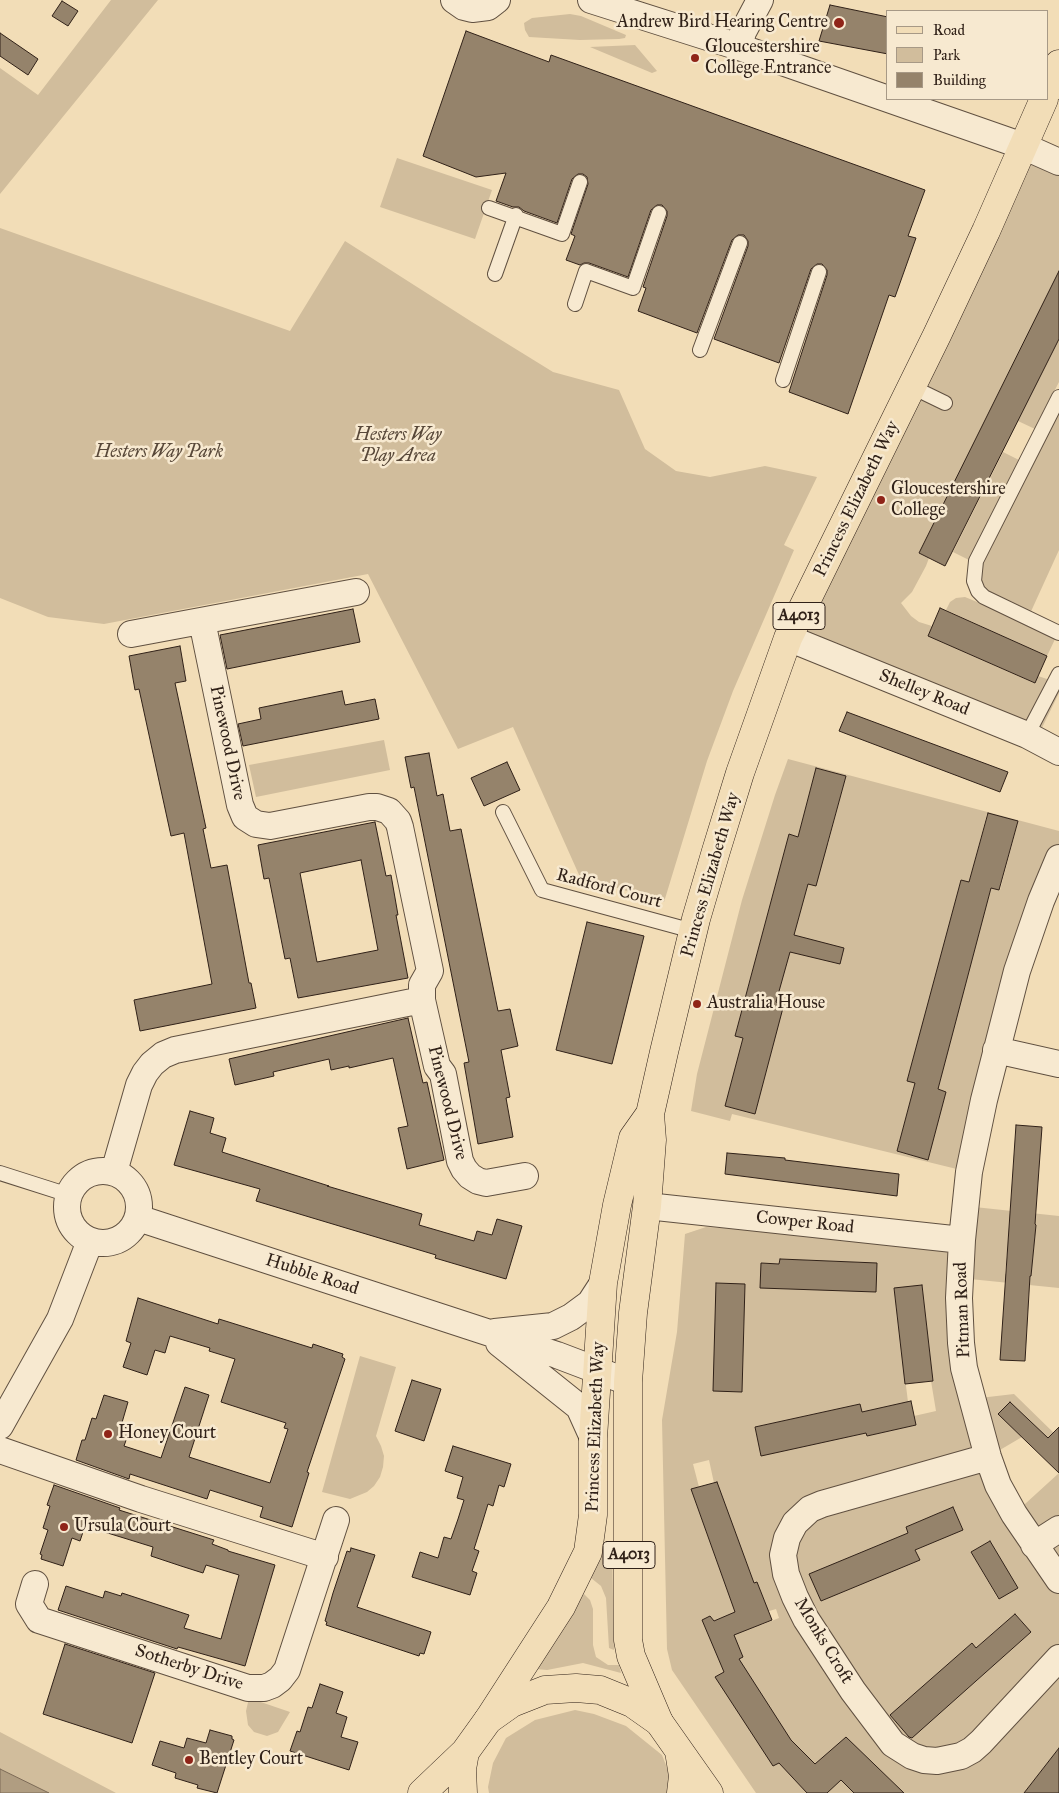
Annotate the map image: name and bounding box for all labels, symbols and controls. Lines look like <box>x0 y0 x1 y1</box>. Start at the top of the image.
legend <box>886 10 1049 100</box>
place label: Andrew Bird Hearing Centre <box>617 12 828 34</box>
marker: Andrew Bird Hearing Centre <box>832 16 846 30</box>
text: Road <box>933 21 965 39</box>
place label: Gloucestershire College Entrance <box>705 37 831 80</box>
text: Park <box>933 46 960 64</box>
marker: Gloucestershire College Entrance <box>689 52 701 64</box>
text: Building <box>933 71 986 89</box>
street label: Princess Elizabeth Way <box>810 417 904 581</box>
park label: Hesters Way Play Area <box>355 425 441 468</box>
park label: Hesters Way Park <box>95 442 223 464</box>
place label: Gloucestershire College <box>891 479 1006 522</box>
marker: Gloucestershire College <box>875 494 887 506</box>
road number: A4013 <box>773 602 825 630</box>
street label: Shelley Road <box>876 665 972 721</box>
street label: Pinewood Drive <box>204 683 250 803</box>
street label: Princess Elizabeth Way <box>677 790 745 960</box>
street label: Radford Court <box>554 865 664 913</box>
place label: Australia House <box>707 993 825 1015</box>
marker: Australia House <box>691 998 703 1010</box>
street label: Pinewood Drive <box>422 1044 472 1162</box>
street label: Cowper Road <box>755 1207 855 1239</box>
street label: Hubble Road <box>263 1250 361 1300</box>
street label: Pitman Road <box>951 1262 975 1358</box>
street label: Princess Elizabeth Way <box>582 1341 610 1513</box>
place label: Honey Court <box>118 1423 216 1445</box>
marker: Honey Court <box>102 1428 114 1440</box>
place label: Ursula Court <box>74 1516 171 1538</box>
marker: Ursula Court <box>58 1521 70 1533</box>
road number: A4013 <box>603 1542 655 1568</box>
street label: Monks Croft <box>789 1594 857 1688</box>
street label: Sotherby Drive <box>132 1640 246 1696</box>
place label: Bentley Court <box>199 1749 303 1771</box>
marker: Bentley Court <box>183 1754 195 1766</box>

